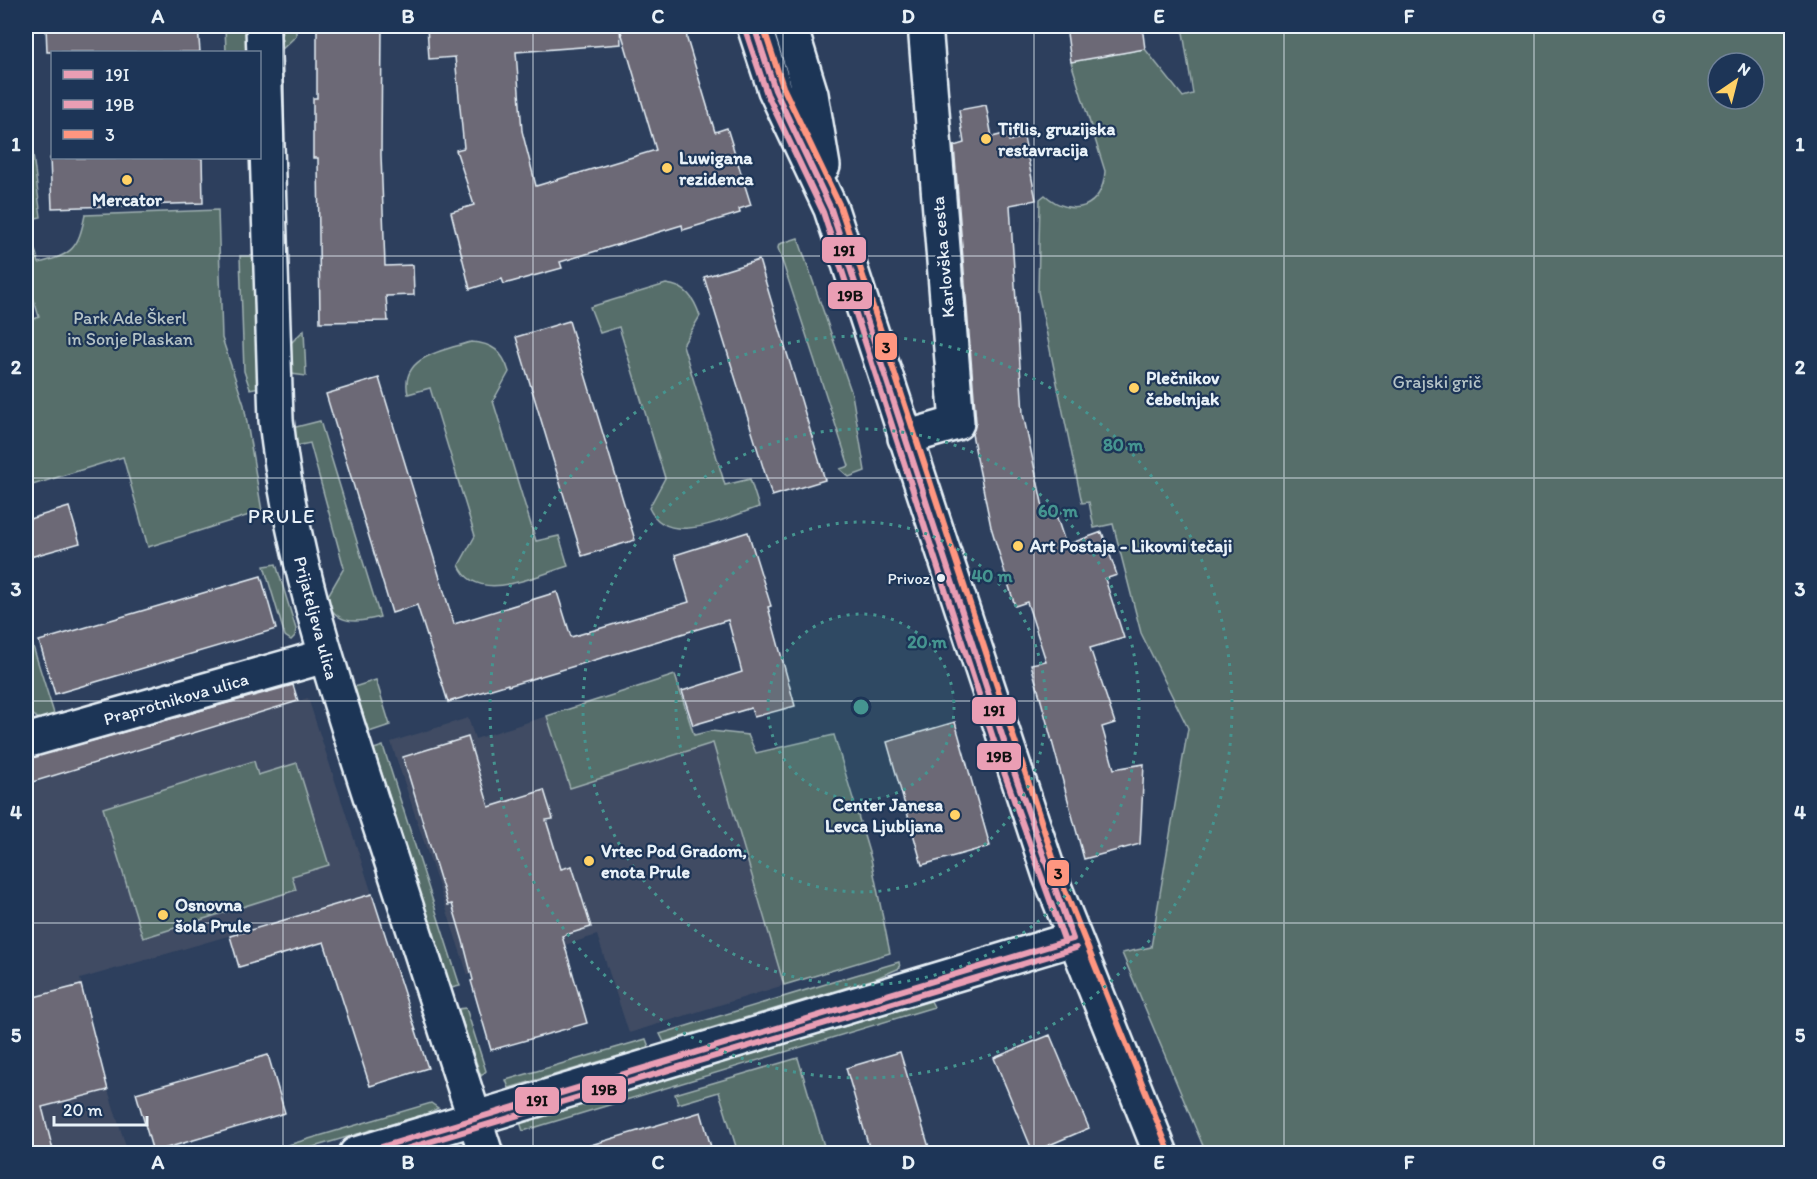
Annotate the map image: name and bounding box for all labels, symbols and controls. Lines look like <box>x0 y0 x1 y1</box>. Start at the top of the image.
text: A <box>151 4 165 28</box>
text: B <box>402 4 415 28</box>
text: C <box>652 4 665 28</box>
text: D <box>901 4 915 28</box>
text: E <box>1153 4 1165 28</box>
text: F <box>1404 4 1415 28</box>
text: G <box>1652 4 1666 28</box>
legend <box>51 51 261 159</box>
north arrow <box>1706 51 1766 111</box>
text: N <box>1734 58 1754 80</box>
text: 19I <box>105 64 129 86</box>
text: 19B <box>105 94 134 116</box>
place label: Tiflis, gruzijska restavracija <box>997 118 1115 161</box>
text: 3 <box>105 124 115 146</box>
text: 1 <box>11 132 21 156</box>
marker: Tiflis, gruzijska restavracija <box>979 132 993 146</box>
text: 1 <box>1795 132 1805 156</box>
place label: Luwigana rezidenca <box>679 147 754 190</box>
marker: Luwigana rezidenca <box>660 161 674 175</box>
marker: Mercator <box>120 173 134 187</box>
place label: Mercator <box>92 189 163 211</box>
street label: Karlovška cesta <box>927 195 959 319</box>
line badge: 19I <box>821 236 867 264</box>
text: 19I <box>833 241 855 260</box>
line badge: 19B <box>827 281 873 310</box>
text: 19B <box>837 286 864 305</box>
park label: Park Ade Škerl in Sonje Plaskan <box>67 307 193 350</box>
line badge: 3 <box>874 332 898 361</box>
text: 3 <box>882 338 891 357</box>
text: 2 <box>11 355 22 379</box>
text: 2 <box>1795 355 1806 379</box>
place label: Plečnikov čebelnjak <box>1146 367 1220 410</box>
park label: Grajski grič <box>1393 371 1481 393</box>
marker: Plečnikov čebelnjak <box>1127 381 1141 395</box>
text: 80 m <box>1103 434 1144 456</box>
text: 60 m <box>1038 500 1079 522</box>
district label: PRULE <box>248 503 316 528</box>
place label: Art Postaja - Likovni tečaji <box>1029 535 1232 557</box>
marker: Art Postaja - Likovni tečaji <box>1011 539 1025 553</box>
street label: Prijateljeva ulica <box>289 554 343 682</box>
text: 40 m <box>971 565 1013 587</box>
place label: Privoz <box>887 569 931 588</box>
marker: Privoz <box>935 572 947 584</box>
text: 3 <box>11 577 22 601</box>
text: 3 <box>1795 577 1806 601</box>
text: 20 m <box>907 631 948 653</box>
street label: Praprotnikova ulica <box>101 668 251 730</box>
line badge: 19I <box>971 696 1017 725</box>
centre of rings <box>851 697 871 717</box>
text: 19I <box>983 701 1005 720</box>
line badge: 19B <box>976 742 1022 771</box>
text: 19B <box>986 747 1013 766</box>
place label: Center Janesa Levca Ljubljana <box>825 794 943 837</box>
text: 4 <box>10 800 22 824</box>
text: 4 <box>1794 800 1806 824</box>
marker: Center Janesa Levca Ljubljana <box>948 808 962 822</box>
place label: Vrtec Pod Gradom, enota Prule <box>601 840 747 883</box>
marker: Vrtec Pod Gradom, enota Prule <box>582 854 596 868</box>
line badge: 3 <box>1046 859 1070 887</box>
text: 3 <box>1054 864 1063 883</box>
place label: Osnovna šola Prule <box>175 894 251 937</box>
marker: Osnovna šola Prule <box>156 908 170 922</box>
text: 5 <box>11 1023 22 1047</box>
text: 5 <box>1795 1023 1806 1047</box>
line badge: 19B <box>581 1075 627 1104</box>
text: 19B <box>591 1080 618 1099</box>
line badge: 19I <box>514 1086 560 1115</box>
scale bar <box>54 1089 147 1127</box>
text: 19I <box>526 1091 548 1110</box>
text: 20 m <box>63 1099 103 1121</box>
text: A <box>151 1150 165 1174</box>
text: B <box>402 1150 415 1174</box>
text: C <box>652 1150 665 1174</box>
text: D <box>901 1150 915 1174</box>
text: E <box>1153 1150 1165 1174</box>
text: F <box>1404 1150 1415 1174</box>
text: G <box>1652 1150 1666 1174</box>

